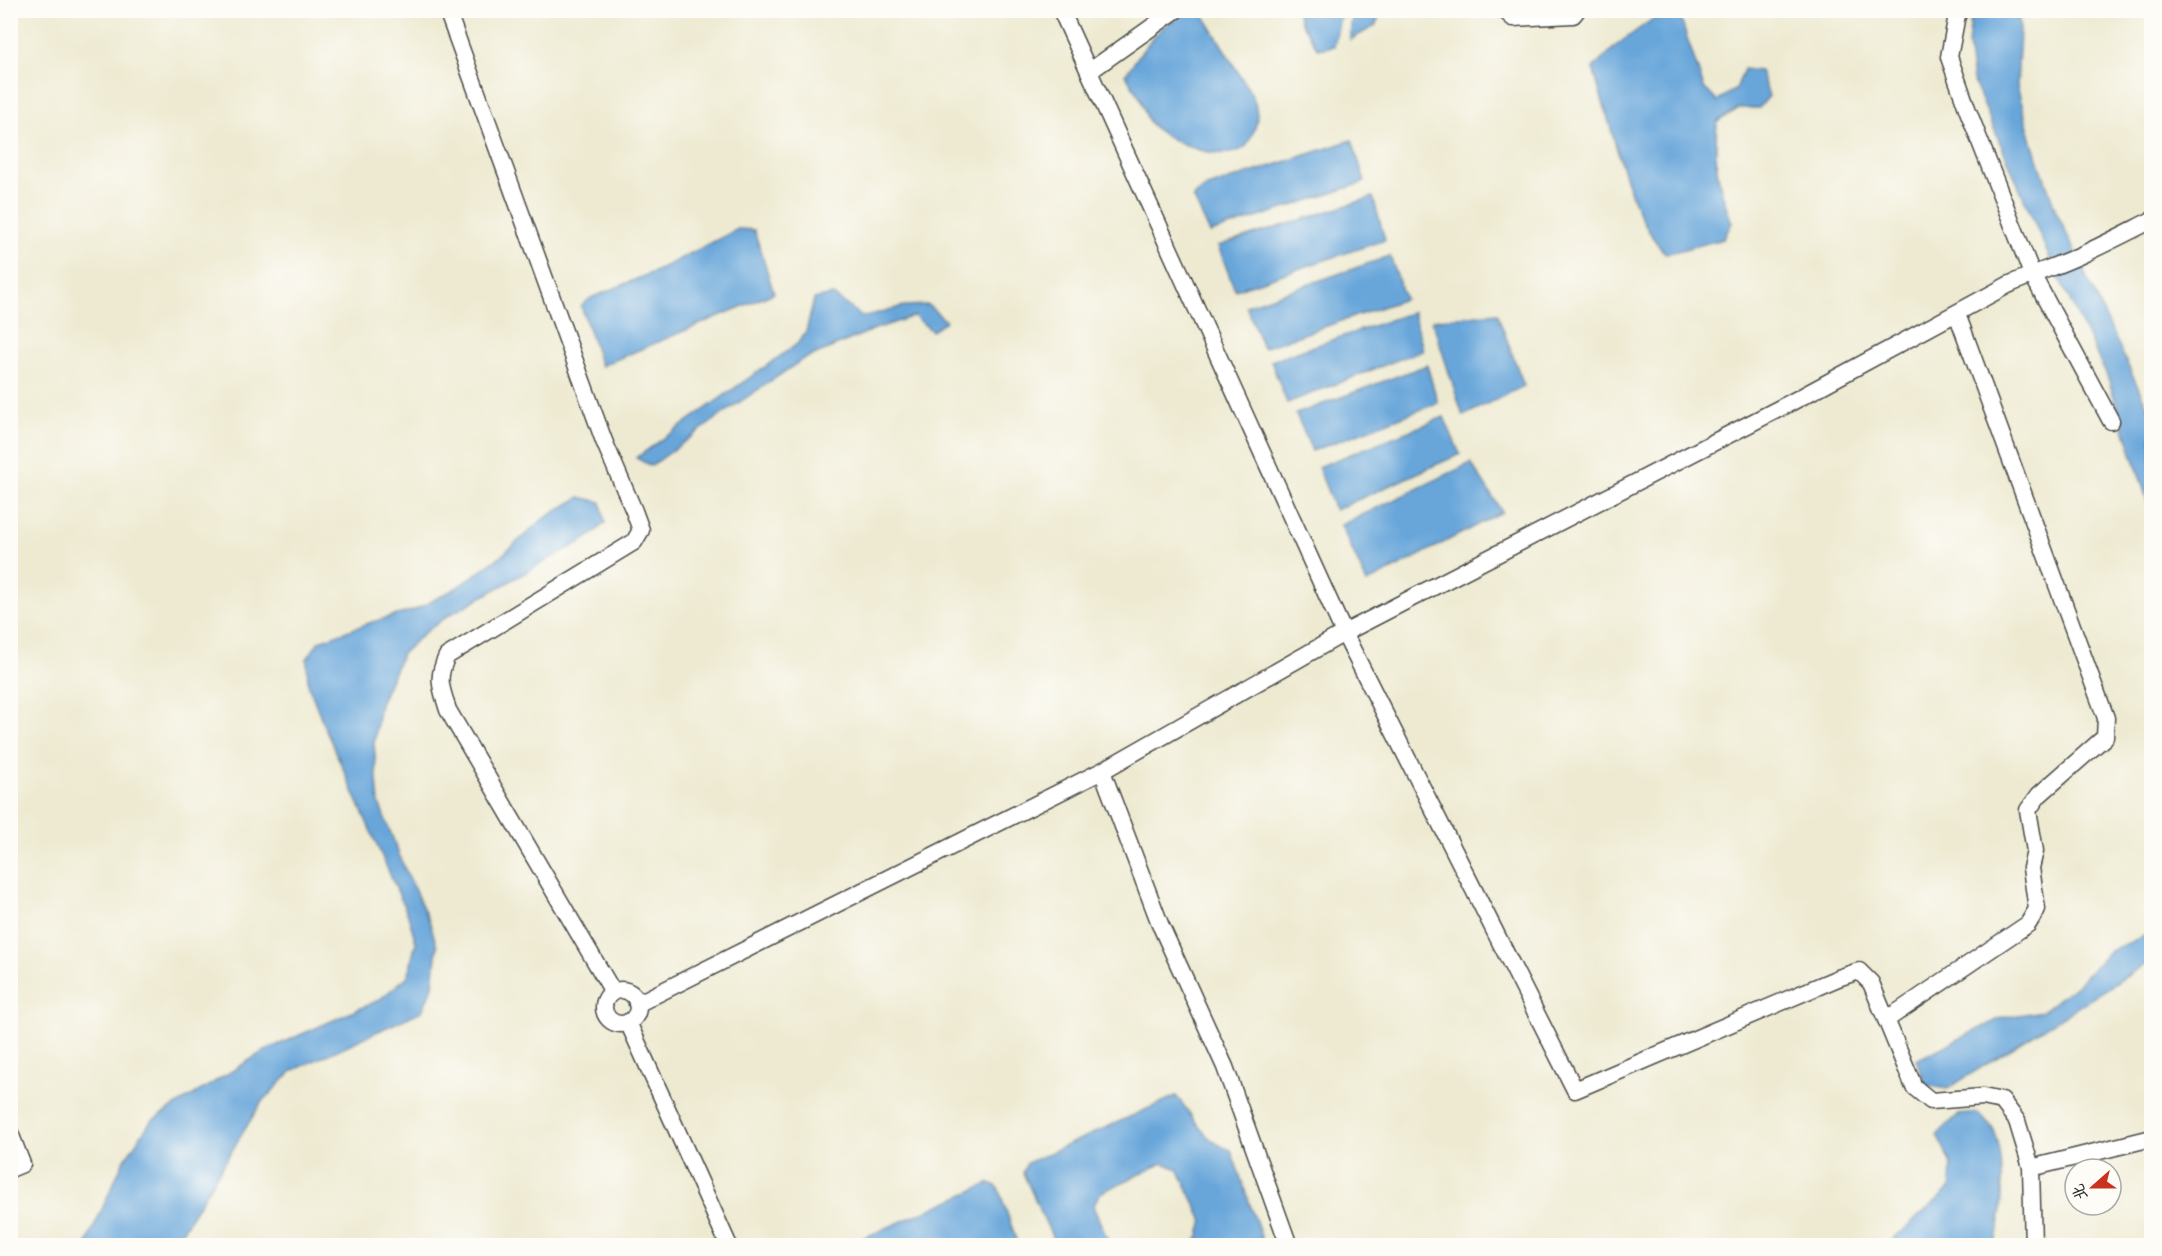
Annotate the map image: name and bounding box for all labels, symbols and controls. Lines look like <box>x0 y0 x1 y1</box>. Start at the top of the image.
north arrow <box>2063 1157 2123 1217</box>
text: 北 <box>2066 1181 2092 1204</box>

